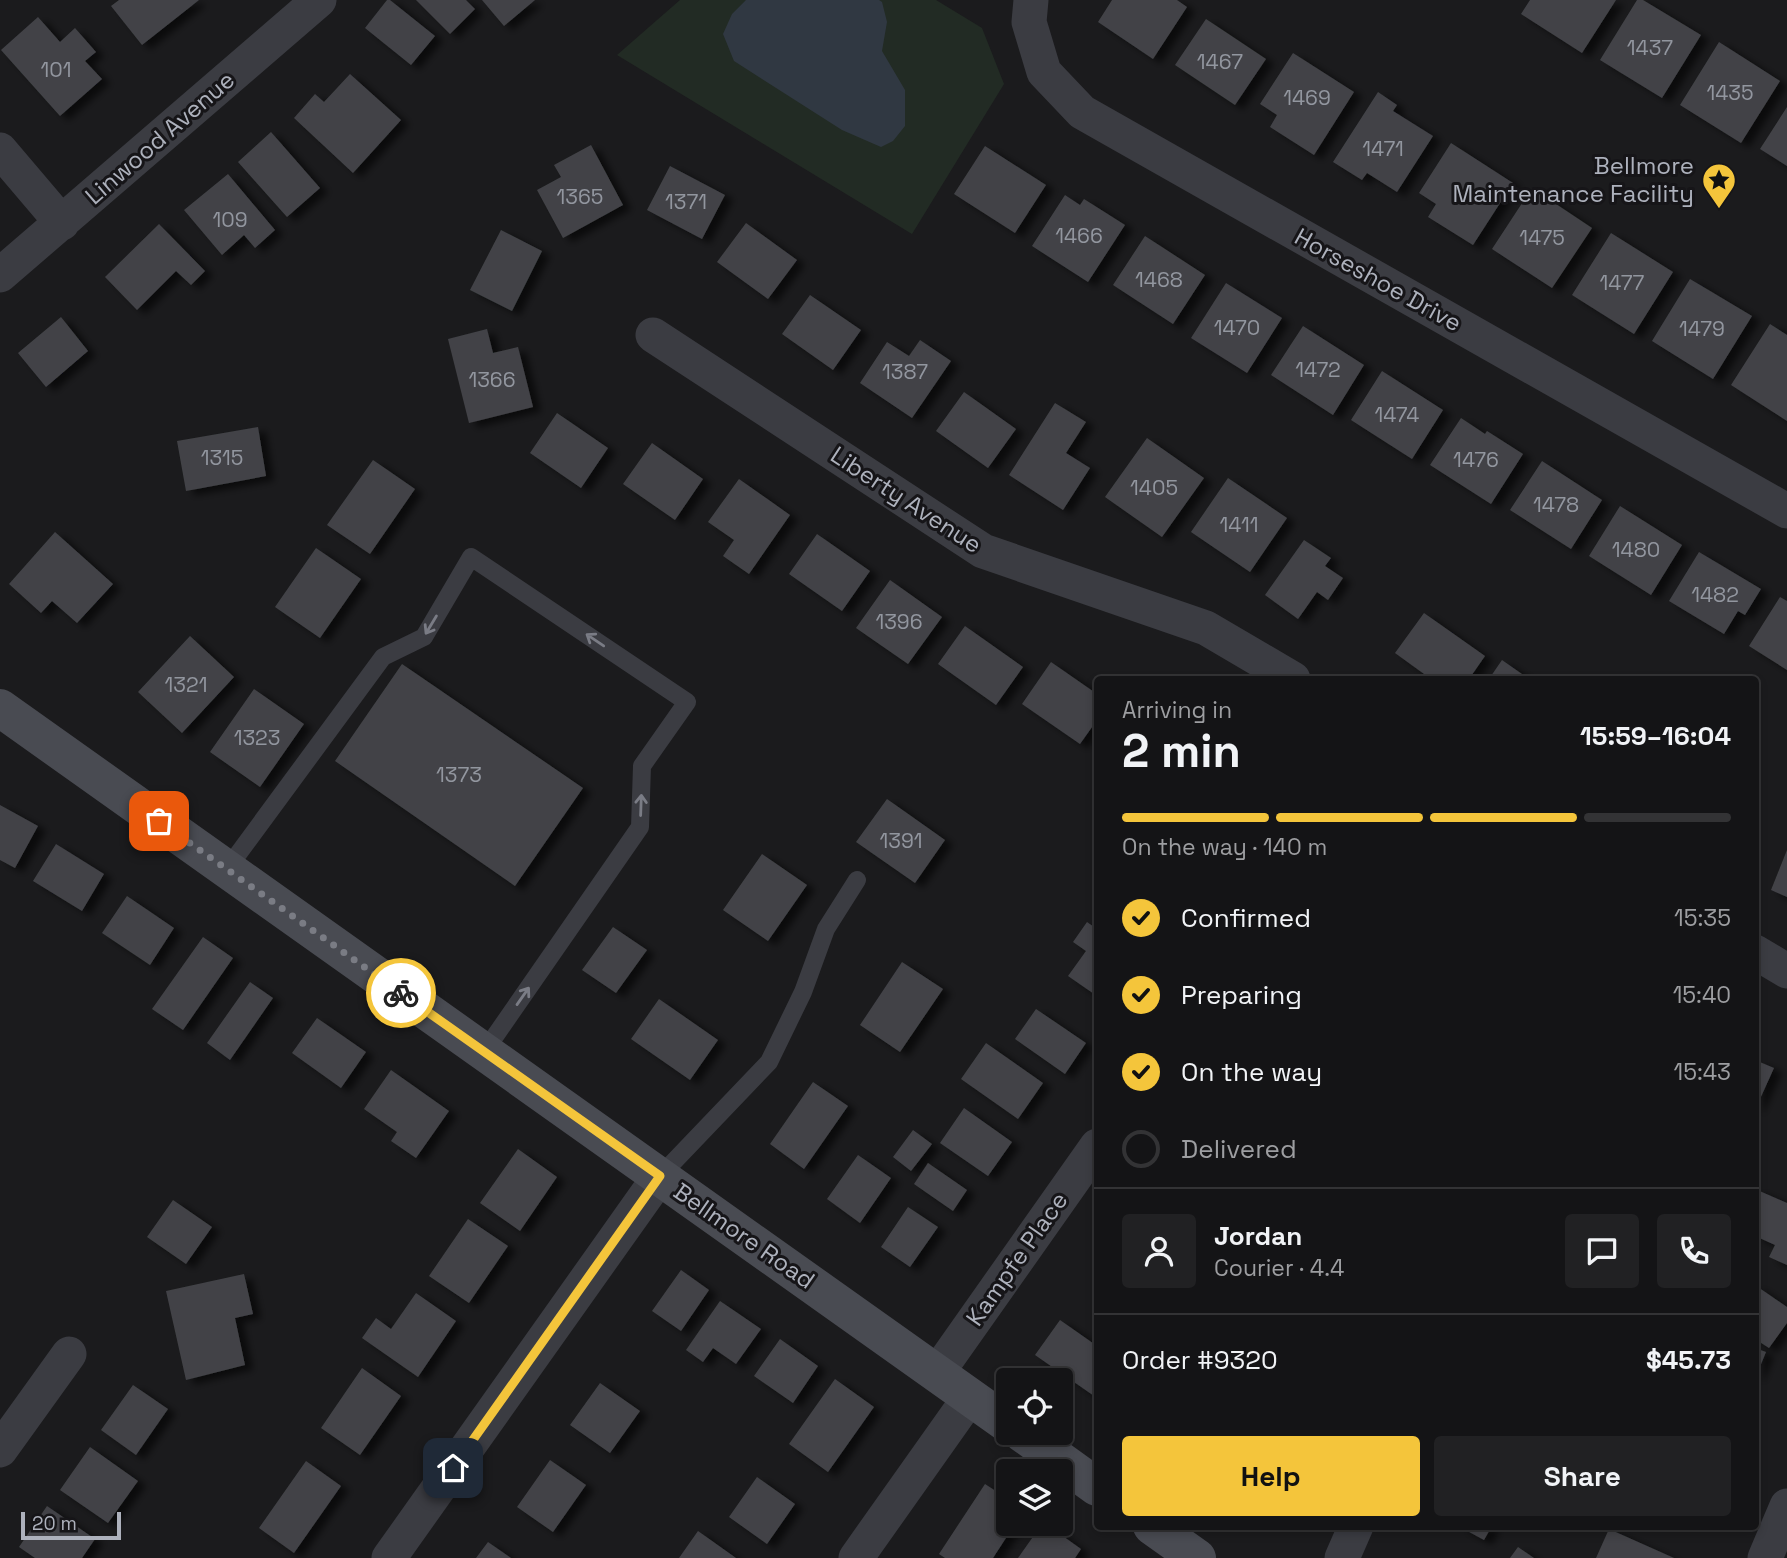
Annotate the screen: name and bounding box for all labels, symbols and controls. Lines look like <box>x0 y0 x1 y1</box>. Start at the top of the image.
house number: 1437 <box>1627 34 1673 61</box>
house number: 1467 <box>1197 48 1243 75</box>
house number: 101 <box>40 56 72 83</box>
street label: Linwood Avenue <box>78 64 241 211</box>
house number: 1435 <box>1706 79 1754 106</box>
house number: 1469 <box>1283 84 1331 111</box>
house number: 1471 <box>1362 135 1404 162</box>
place label: Bellmore Maintenance Facility <box>1452 150 1694 209</box>
place icon: Bellmore Maintenance Facility <box>1700 161 1738 210</box>
house number: 1365 <box>557 183 603 210</box>
house number: 1371 <box>665 188 707 215</box>
house number: 109 <box>212 206 248 233</box>
street label: Horseshoe Drive <box>1289 221 1467 338</box>
house number: 1466 <box>1055 222 1103 249</box>
house number: 1475 <box>1519 224 1565 251</box>
house number: 1468 <box>1135 266 1183 293</box>
house number: 1477 <box>1600 269 1645 296</box>
house number: 1470 <box>1214 314 1260 341</box>
house number: 1479 <box>1679 315 1725 342</box>
house number: 1472 <box>1295 356 1341 383</box>
house number: 1387 <box>882 358 928 385</box>
house number: 1366 <box>468 366 516 393</box>
house number: 1474 <box>1375 401 1419 428</box>
street label: Liberty Avenue <box>825 439 988 560</box>
house number: 1315 <box>201 444 243 471</box>
house number: 1476 <box>1453 446 1499 473</box>
house number: 1405 <box>1130 474 1178 501</box>
house number: 1478 <box>1533 491 1579 518</box>
house number: 1411 <box>1220 511 1258 538</box>
house number: 1480 <box>1612 536 1660 563</box>
house number: 1482 <box>1691 581 1739 608</box>
house number: 1396 <box>875 608 923 635</box>
one-way arrow <box>424 614 438 634</box>
one-way arrow <box>586 633 605 648</box>
house number: 1321 <box>165 671 207 698</box>
text: Arriving in <box>1122 695 1232 725</box>
text: 15:59–16:04 <box>1580 719 1731 753</box>
text: 2 min <box>1122 722 1241 780</box>
house number: 1323 <box>234 724 280 751</box>
house number: 1373 <box>436 761 482 788</box>
pin <box>129 791 189 851</box>
one-way arrow <box>634 793 647 816</box>
icon: bag <box>140 802 178 840</box>
house number: 1391 <box>879 827 923 854</box>
text: On the way · 140 m <box>1122 832 1327 862</box>
icon: check <box>1122 899 1160 937</box>
text: Confirmed <box>1181 901 1311 935</box>
text: 15:35 <box>1674 903 1731 933</box>
courier <box>366 958 436 1028</box>
icon: bike <box>382 974 420 1012</box>
icon: check <box>1122 976 1160 1014</box>
text: Preparing <box>1181 978 1302 1012</box>
text: 15:40 <box>1673 980 1731 1010</box>
one-way arrow <box>516 987 530 1006</box>
icon: check <box>1122 1053 1160 1091</box>
text: On the way <box>1181 1055 1322 1089</box>
text: 15:43 <box>1674 1057 1731 1087</box>
text: Delivered <box>1181 1132 1297 1166</box>
street label: Bellmore Road <box>668 1176 821 1296</box>
street label: Kampfe Place <box>959 1186 1074 1332</box>
button: person <box>1122 1214 1196 1288</box>
button: chat <box>1565 1214 1639 1288</box>
button: phone <box>1657 1214 1731 1288</box>
text: Jordan <box>1214 1219 1302 1253</box>
text: Courier · 4.4 <box>1214 1253 1344 1283</box>
text: Order #9320 <box>1122 1343 1278 1377</box>
text: $45.73 <box>1646 1343 1731 1377</box>
map controls <box>996 1368 1073 1536</box>
button: locate <box>996 1368 1073 1445</box>
button: Help <box>1122 1436 1420 1516</box>
button: Share <box>1434 1436 1731 1516</box>
pin <box>423 1438 483 1498</box>
icon: home <box>434 1449 472 1487</box>
button: layers <box>996 1459 1073 1536</box>
scale bar <box>21 1509 121 1541</box>
text: 20 m <box>32 1511 77 1536</box>

